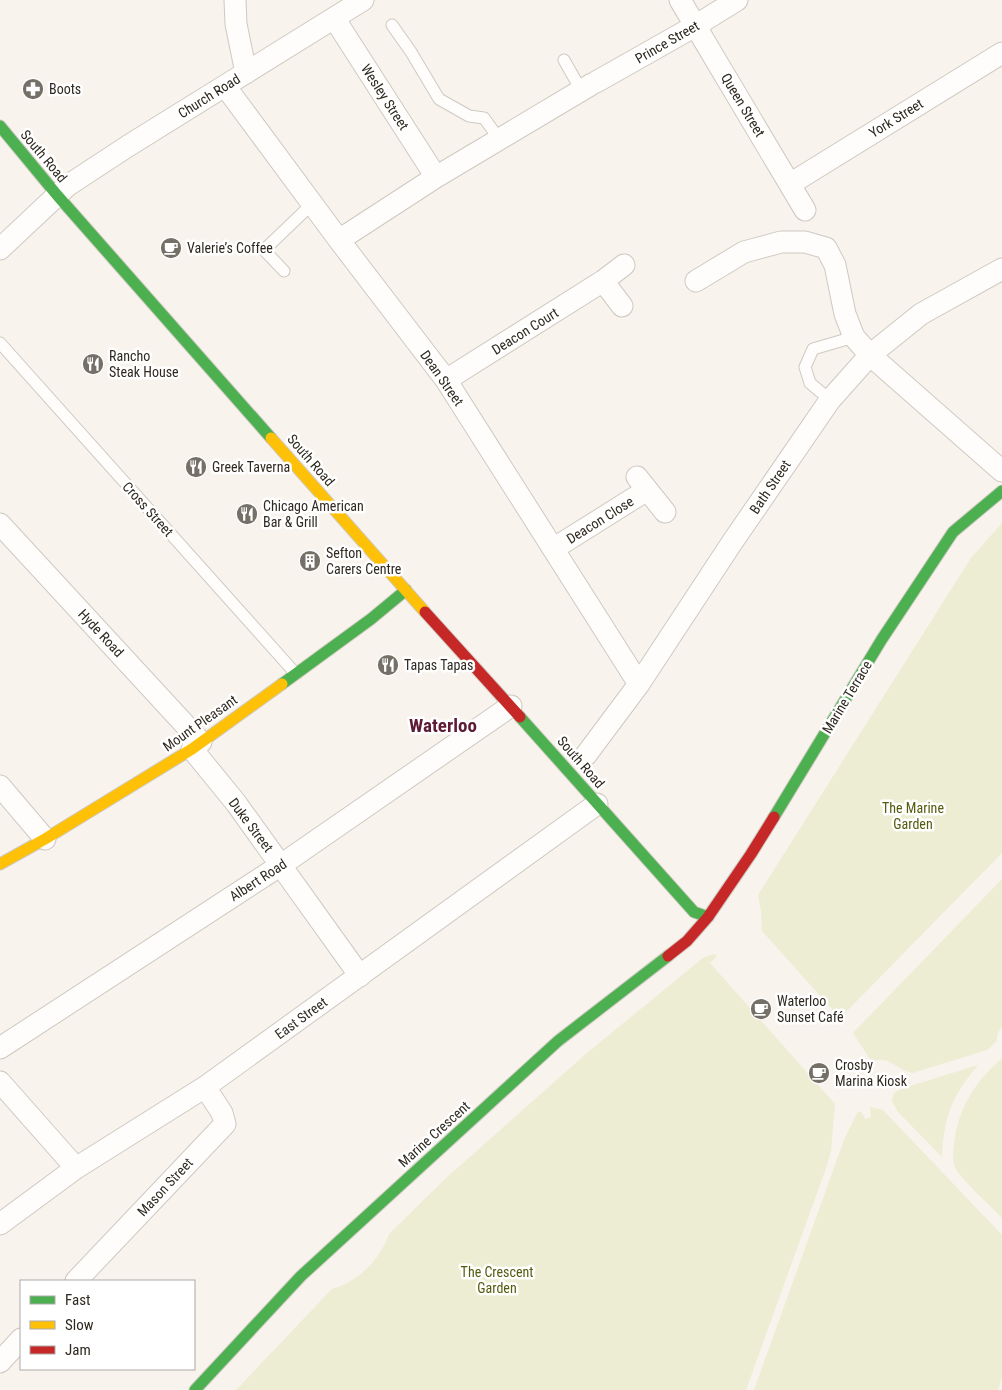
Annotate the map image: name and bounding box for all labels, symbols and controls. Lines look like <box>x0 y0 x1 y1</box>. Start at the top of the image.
street label: Prince Street <box>632 17 702 67</box>
street label: Wesley Street <box>358 61 412 133</box>
street label: Queen Street <box>718 70 768 140</box>
street label: Church Road <box>175 71 243 121</box>
pharmacy icon: Boots <box>21 77 45 101</box>
place label: Boots <box>49 81 81 97</box>
street label: York Street <box>866 95 926 141</box>
street label: South Road <box>18 127 70 185</box>
cafe icon: Valerie’s Coffee <box>159 236 183 260</box>
place label: Valerie’s Coffee <box>187 240 273 256</box>
street label: Deacon Court <box>489 304 561 358</box>
street label: Dean Street <box>417 347 467 409</box>
place label: Rancho Steak House <box>109 348 179 380</box>
restaurant icon: Rancho Steak House <box>81 352 105 376</box>
street label: South Road <box>284 431 338 489</box>
restaurant icon: Greek Taverna <box>184 455 208 479</box>
street label: Bath Street <box>746 457 794 517</box>
place label: Greek Taverna <box>212 459 290 475</box>
street label: Cross Street <box>119 478 177 540</box>
street label: Deacon Close <box>564 493 637 547</box>
place label: Chicago American Bar & Grill <box>263 498 364 530</box>
restaurant icon: Chicago American Bar & Grill <box>235 502 259 526</box>
place label: Sefton Carers Centre <box>326 545 402 577</box>
building icon: Sefton Carers Centre <box>298 549 322 573</box>
street label: Hyde Road <box>75 606 127 660</box>
restaurant icon: Tapas Tapas <box>376 653 400 677</box>
place label: Tapas Tapas <box>404 657 473 673</box>
street label: Marine Terrace <box>819 657 875 736</box>
street label: Mount Pleasant <box>160 692 240 754</box>
district label: Waterloo <box>409 714 477 737</box>
street label: South Road <box>554 733 608 791</box>
street label: Duke Street <box>225 795 277 855</box>
park label: The Marine Garden <box>882 800 944 832</box>
street label: Albert Road <box>226 856 290 904</box>
place label: Waterloo Sunset Café <box>777 993 844 1025</box>
street label: East Street <box>272 994 330 1042</box>
cafe icon: Waterloo Sunset Café <box>749 997 773 1021</box>
place label: Crosby Marina Kiosk <box>835 1057 908 1089</box>
cafe icon: Crosby Marina Kiosk <box>807 1061 831 1085</box>
street label: Marine Crescent <box>395 1098 473 1170</box>
street label: Mason Street <box>134 1155 196 1219</box>
park label: The Crescent Garden <box>461 1264 533 1296</box>
legend <box>20 1280 195 1370</box>
text: Fast <box>65 1291 90 1309</box>
text: Slow <box>65 1316 94 1334</box>
text: Jam <box>65 1341 91 1359</box>

